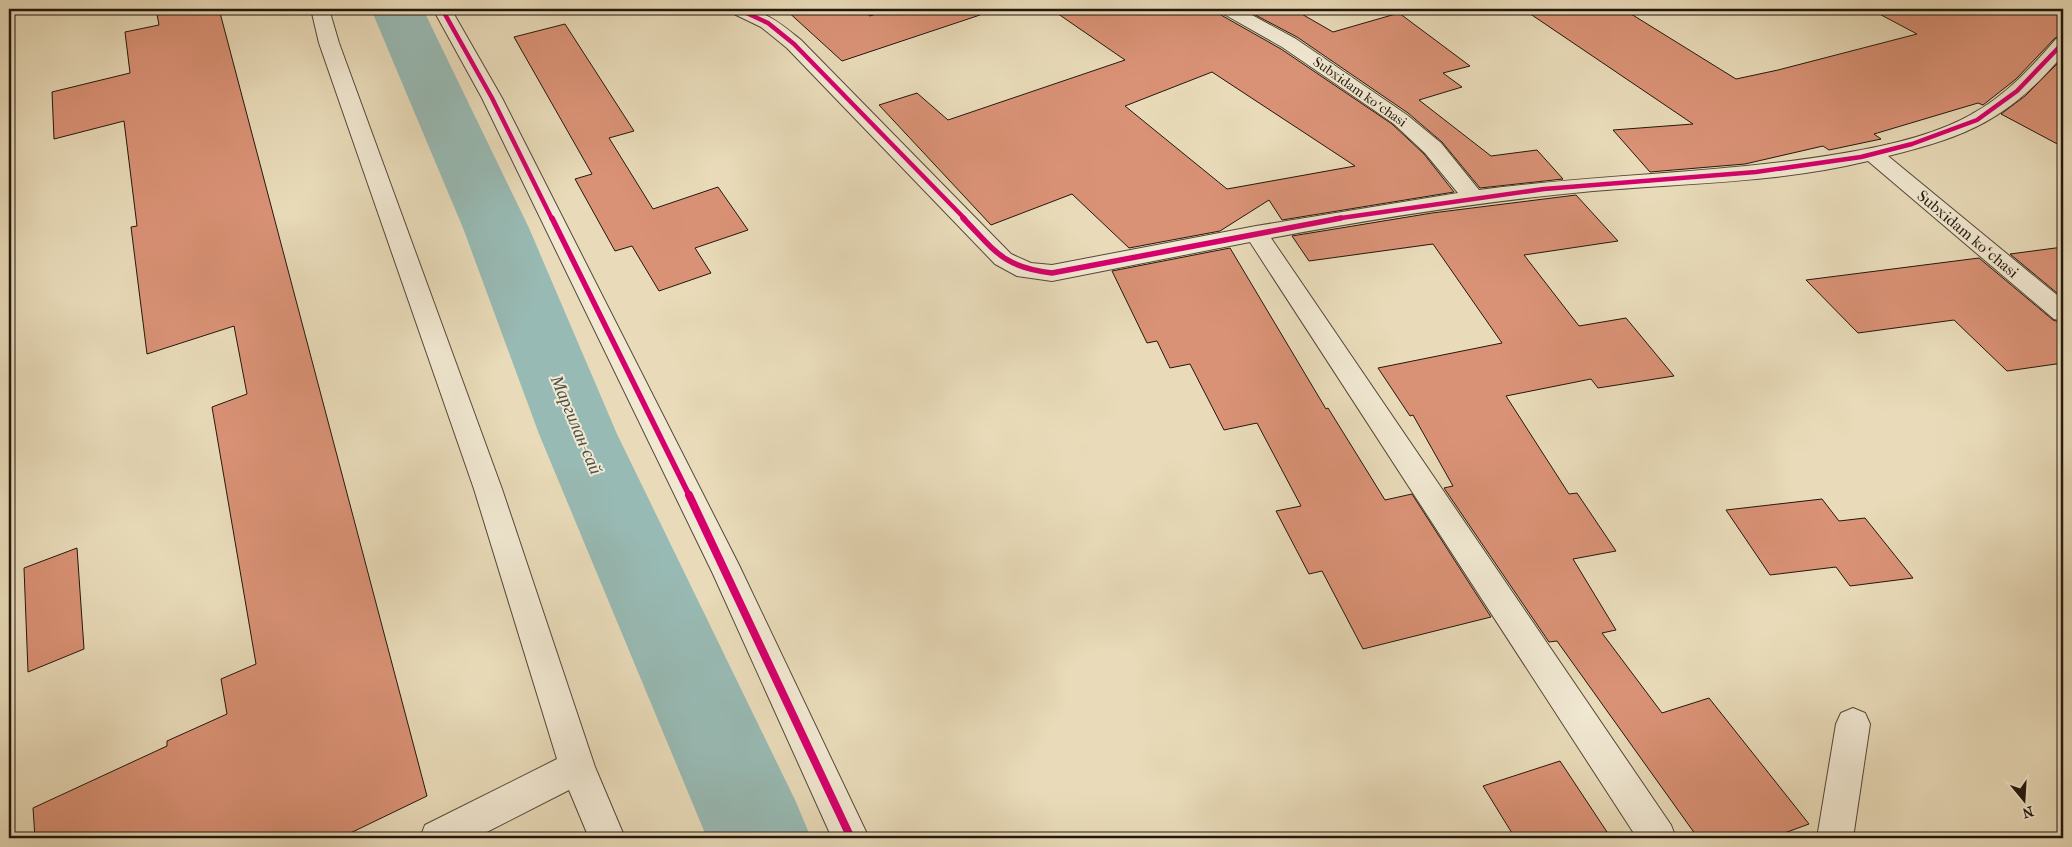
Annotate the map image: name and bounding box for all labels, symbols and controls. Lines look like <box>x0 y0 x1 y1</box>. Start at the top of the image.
street label: Subxidam koʻchasi <box>1310 53 1410 131</box>
street label: Subxidam koʻchasi <box>1913 186 2023 282</box>
water label: Маргилан-сай <box>545 372 606 478</box>
north arrow <box>2000 774 2050 824</box>
text: N <box>2020 802 2036 822</box>

